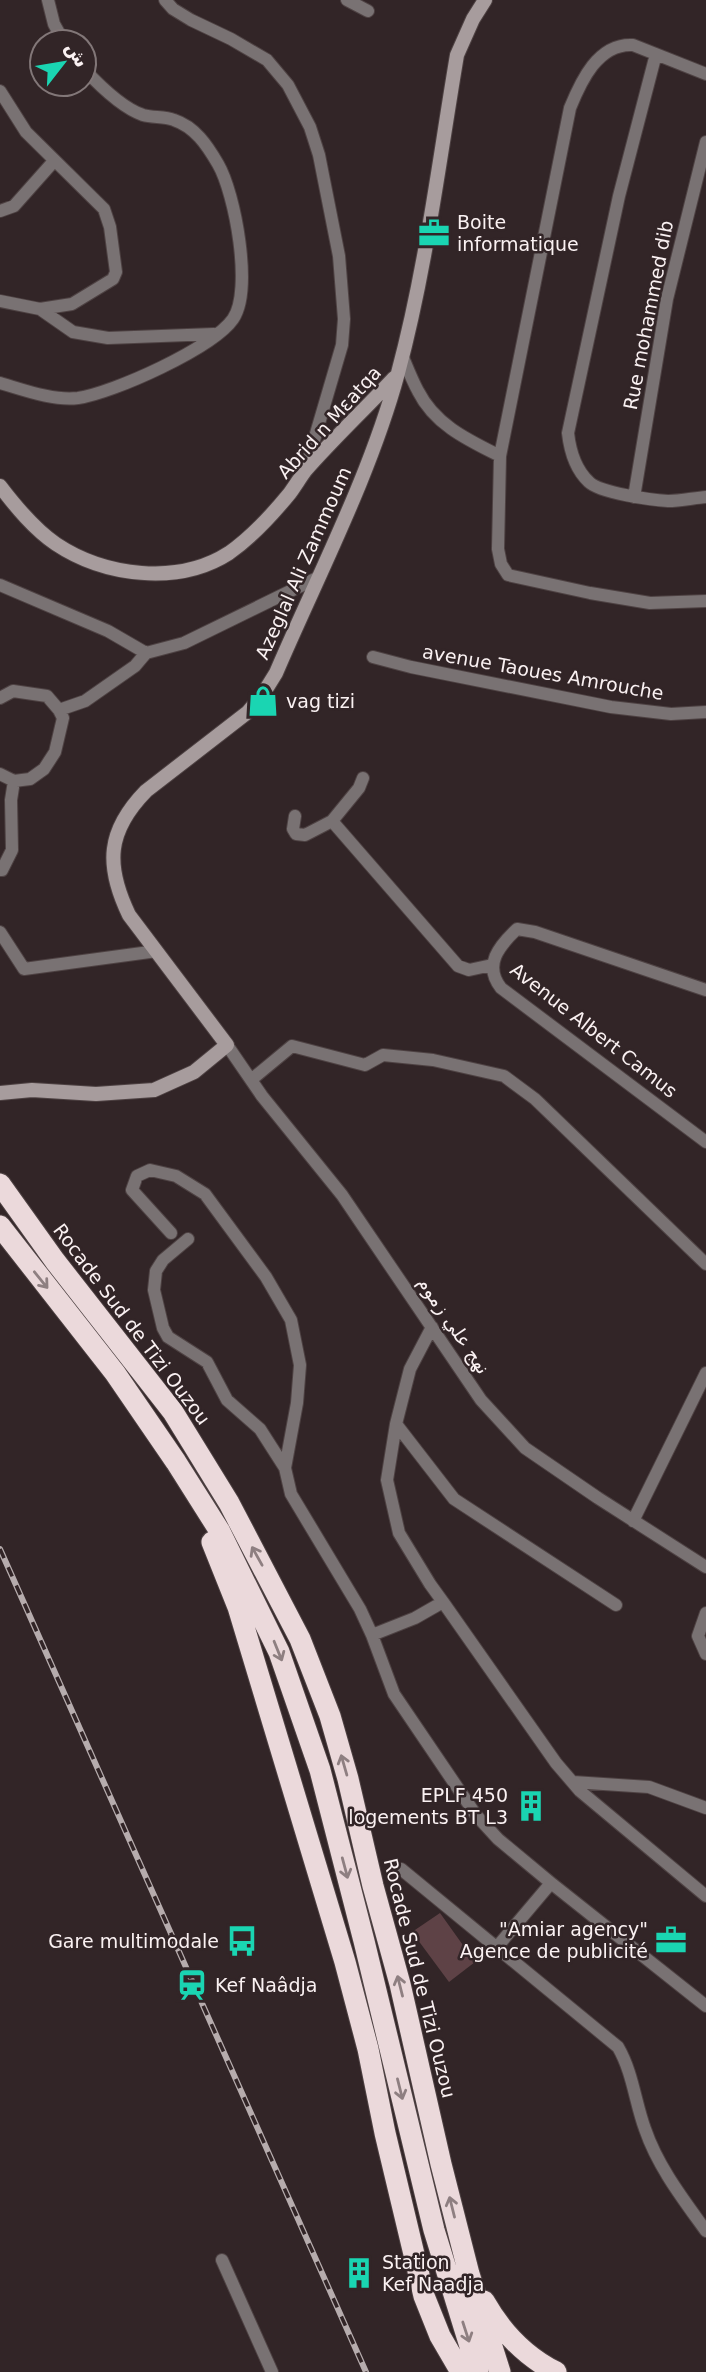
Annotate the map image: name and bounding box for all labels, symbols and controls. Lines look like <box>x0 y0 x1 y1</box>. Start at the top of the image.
north arrow <box>28 28 98 98</box>
text: ش <box>61 37 94 72</box>
place label: Boite informatique <box>457 211 579 255</box>
office icon: Boite informatique <box>417 216 451 250</box>
street label: Rue mohammed dib <box>619 219 677 411</box>
street label: Abrid n Mɛatqa <box>273 361 385 483</box>
street label: Azeglal Ali Zammoum <box>251 463 355 663</box>
street label: avenue Taoues Amrouche <box>421 640 665 704</box>
shop icon: vag tizi <box>246 684 280 718</box>
place label: vag tizi <box>286 690 355 712</box>
street label: Avenue Albert Camus <box>506 958 682 1102</box>
street label: Rocade Sud de Tizi Ouzou <box>49 1219 215 1429</box>
one-way arrow <box>33 1271 49 1289</box>
street label: نهج علي زموم <box>413 1272 495 1378</box>
one-way arrow <box>250 1546 264 1567</box>
one-way arrow <box>272 1640 285 1661</box>
one-way arrow <box>337 1755 350 1777</box>
place label: EPLF 450 logements BT L3 <box>348 1784 508 1828</box>
building icon: EPLF 450 logements BT L3 <box>514 1789 548 1823</box>
street label: Rocade Sud de Tizi Ouzou <box>380 1856 460 2100</box>
one-way arrow <box>340 1857 353 1879</box>
place label: "Amiar agency" Agence de publicité <box>460 1918 648 1962</box>
office icon: "Amiar agency" Agence de publicité <box>654 1923 688 1957</box>
bus stop icon: Gare multimodale <box>225 1924 259 1958</box>
place label: Gare multimodale <box>48 1930 219 1952</box>
station icon: Kef Naâdja <box>175 1968 209 2002</box>
place label: Kef Naâdja <box>215 1974 317 1996</box>
one-way arrow <box>393 1975 407 1998</box>
one-way arrow <box>394 2077 407 2100</box>
one-way arrow <box>445 2197 458 2219</box>
place label: Station Kef Naadja <box>382 2251 484 2295</box>
building icon: Station Kef Naadja <box>342 2256 376 2290</box>
one-way arrow <box>460 2321 473 2343</box>

